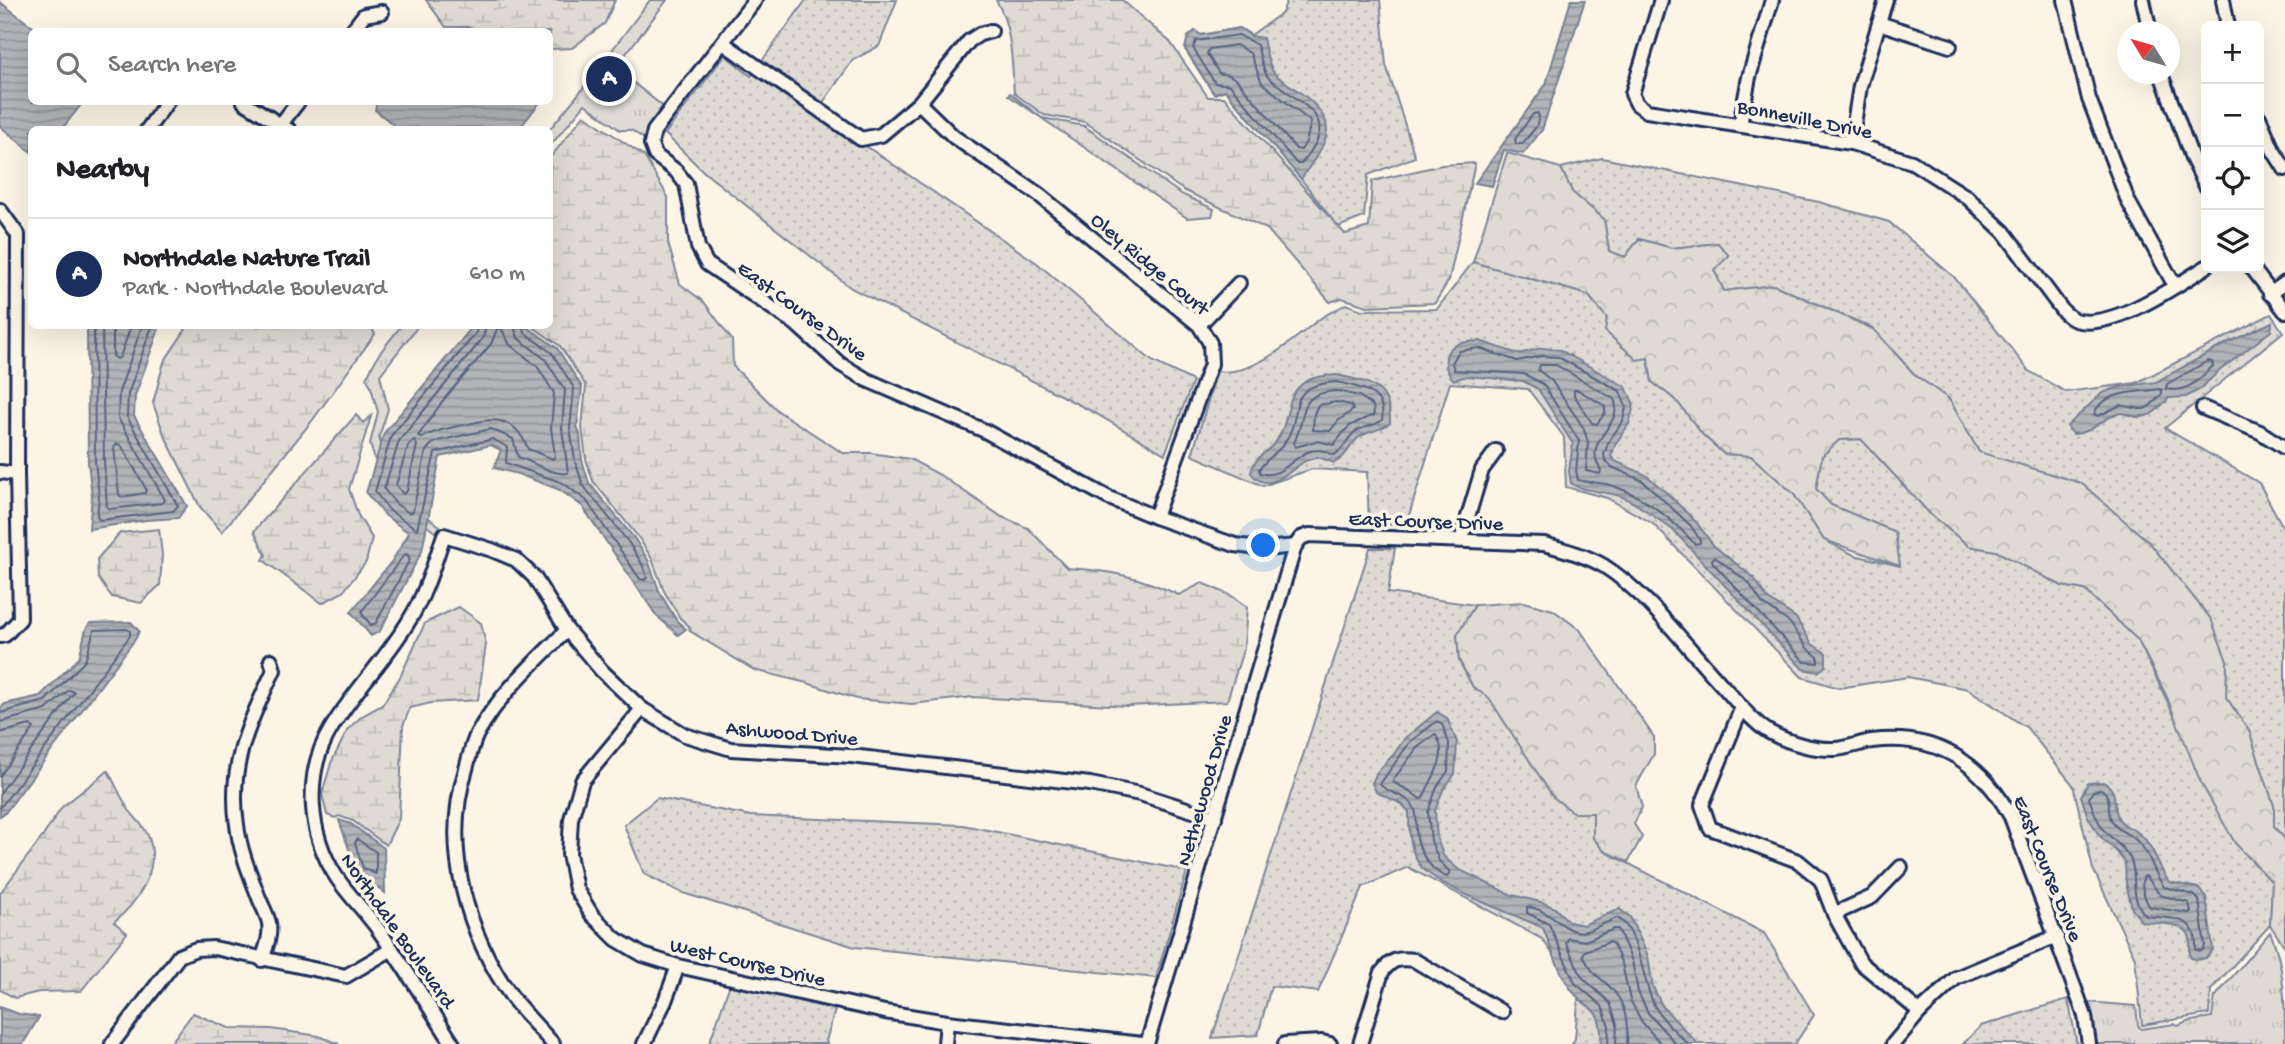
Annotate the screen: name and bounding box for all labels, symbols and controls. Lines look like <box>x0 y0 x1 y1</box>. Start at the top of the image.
north arrow <box>2117 21 2180 84</box>
map controls <box>2201 21 2264 273</box>
button: + <box>2201 21 2264 84</box>
search box <box>28 28 553 105</box>
icon: search <box>52 48 90 86</box>
text: Search here <box>108 51 236 82</box>
pin: A <box>586 53 632 105</box>
button: − <box>2201 84 2264 147</box>
street label: Bonneville Drive <box>1734 96 1875 147</box>
button: locate <box>2201 147 2264 210</box>
text: Nearby <box>56 154 149 189</box>
street label: Oley Ridge Court <box>1084 209 1215 324</box>
button: layers <box>2201 210 2264 273</box>
text: Northdale Nature Trail <box>123 245 370 276</box>
street label: East Course Drive <box>731 257 872 369</box>
text: A <box>72 261 86 288</box>
text: 610 m <box>469 261 525 288</box>
text: Park · Northdale Boulevard <box>123 276 386 303</box>
street label: East Course Drive <box>1348 508 1505 539</box>
your location <box>1246 528 1280 562</box>
street label: Nethewood Drive <box>1173 711 1240 870</box>
street label: Ashwood Drive <box>725 717 860 754</box>
street label: East Course Drive <box>2005 793 2087 947</box>
street label: Northdale Boulevard <box>333 850 460 1016</box>
street label: West Course Drive <box>667 934 829 995</box>

